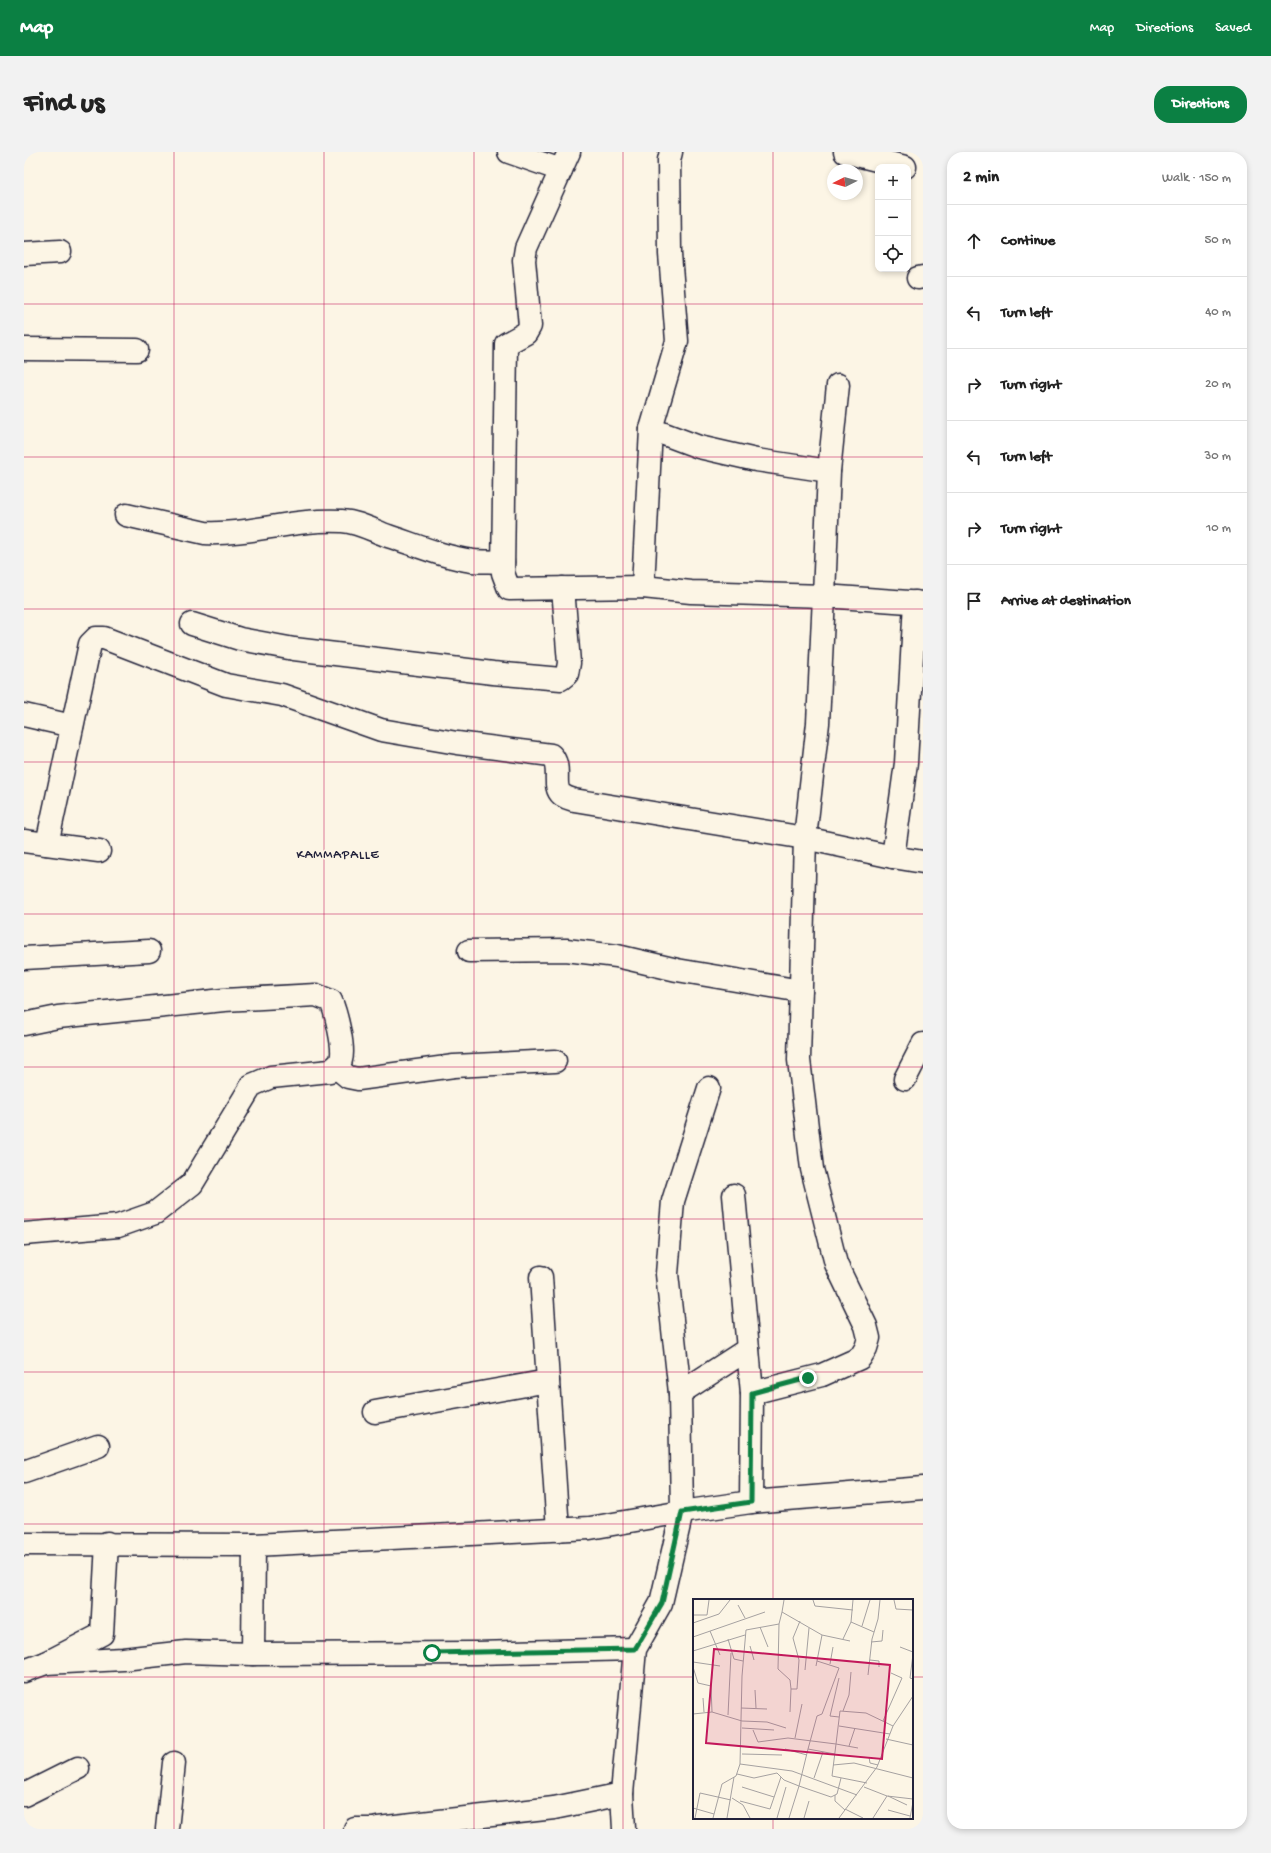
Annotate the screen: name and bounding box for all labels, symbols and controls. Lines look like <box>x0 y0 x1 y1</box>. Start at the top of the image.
text: Map <box>20 17 53 40</box>
text: Map <box>1090 20 1114 37</box>
text: Directions <box>1136 20 1193 37</box>
text: Saved <box>1215 20 1251 37</box>
button: Directions <box>1154 86 1247 123</box>
text: Find us <box>24 88 104 121</box>
north arrow <box>827 164 863 200</box>
map controls <box>875 164 911 272</box>
button: + <box>875 164 911 200</box>
text: 2 min <box>963 168 999 188</box>
text: Walk · 150 m <box>1162 171 1231 186</box>
button: − <box>875 200 911 236</box>
icon: ahead <box>963 230 985 252</box>
text: Continue <box>1001 232 1055 250</box>
text: 50 m <box>1204 233 1231 248</box>
button: locate <box>875 236 911 272</box>
icon: left <box>963 302 985 324</box>
text: Turn left <box>1001 304 1052 322</box>
text: 40 m <box>1205 305 1231 320</box>
icon: right <box>963 374 985 396</box>
text: Turn right <box>1001 376 1061 394</box>
text: 20 m <box>1205 377 1231 392</box>
icon: left <box>963 446 985 468</box>
text: Turn left <box>1001 448 1052 466</box>
text: 30 m <box>1205 449 1231 464</box>
icon: right <box>963 518 985 540</box>
text: Turn right <box>1001 520 1061 538</box>
text: 10 m <box>1206 521 1231 536</box>
icon: arrive <box>963 590 985 612</box>
text: Arrive at destination <box>1001 592 1131 610</box>
district label: KAMMAPALLE <box>297 848 380 863</box>
route end <box>799 1369 817 1387</box>
inset map <box>693 1599 913 1819</box>
route start <box>423 1644 441 1662</box>

